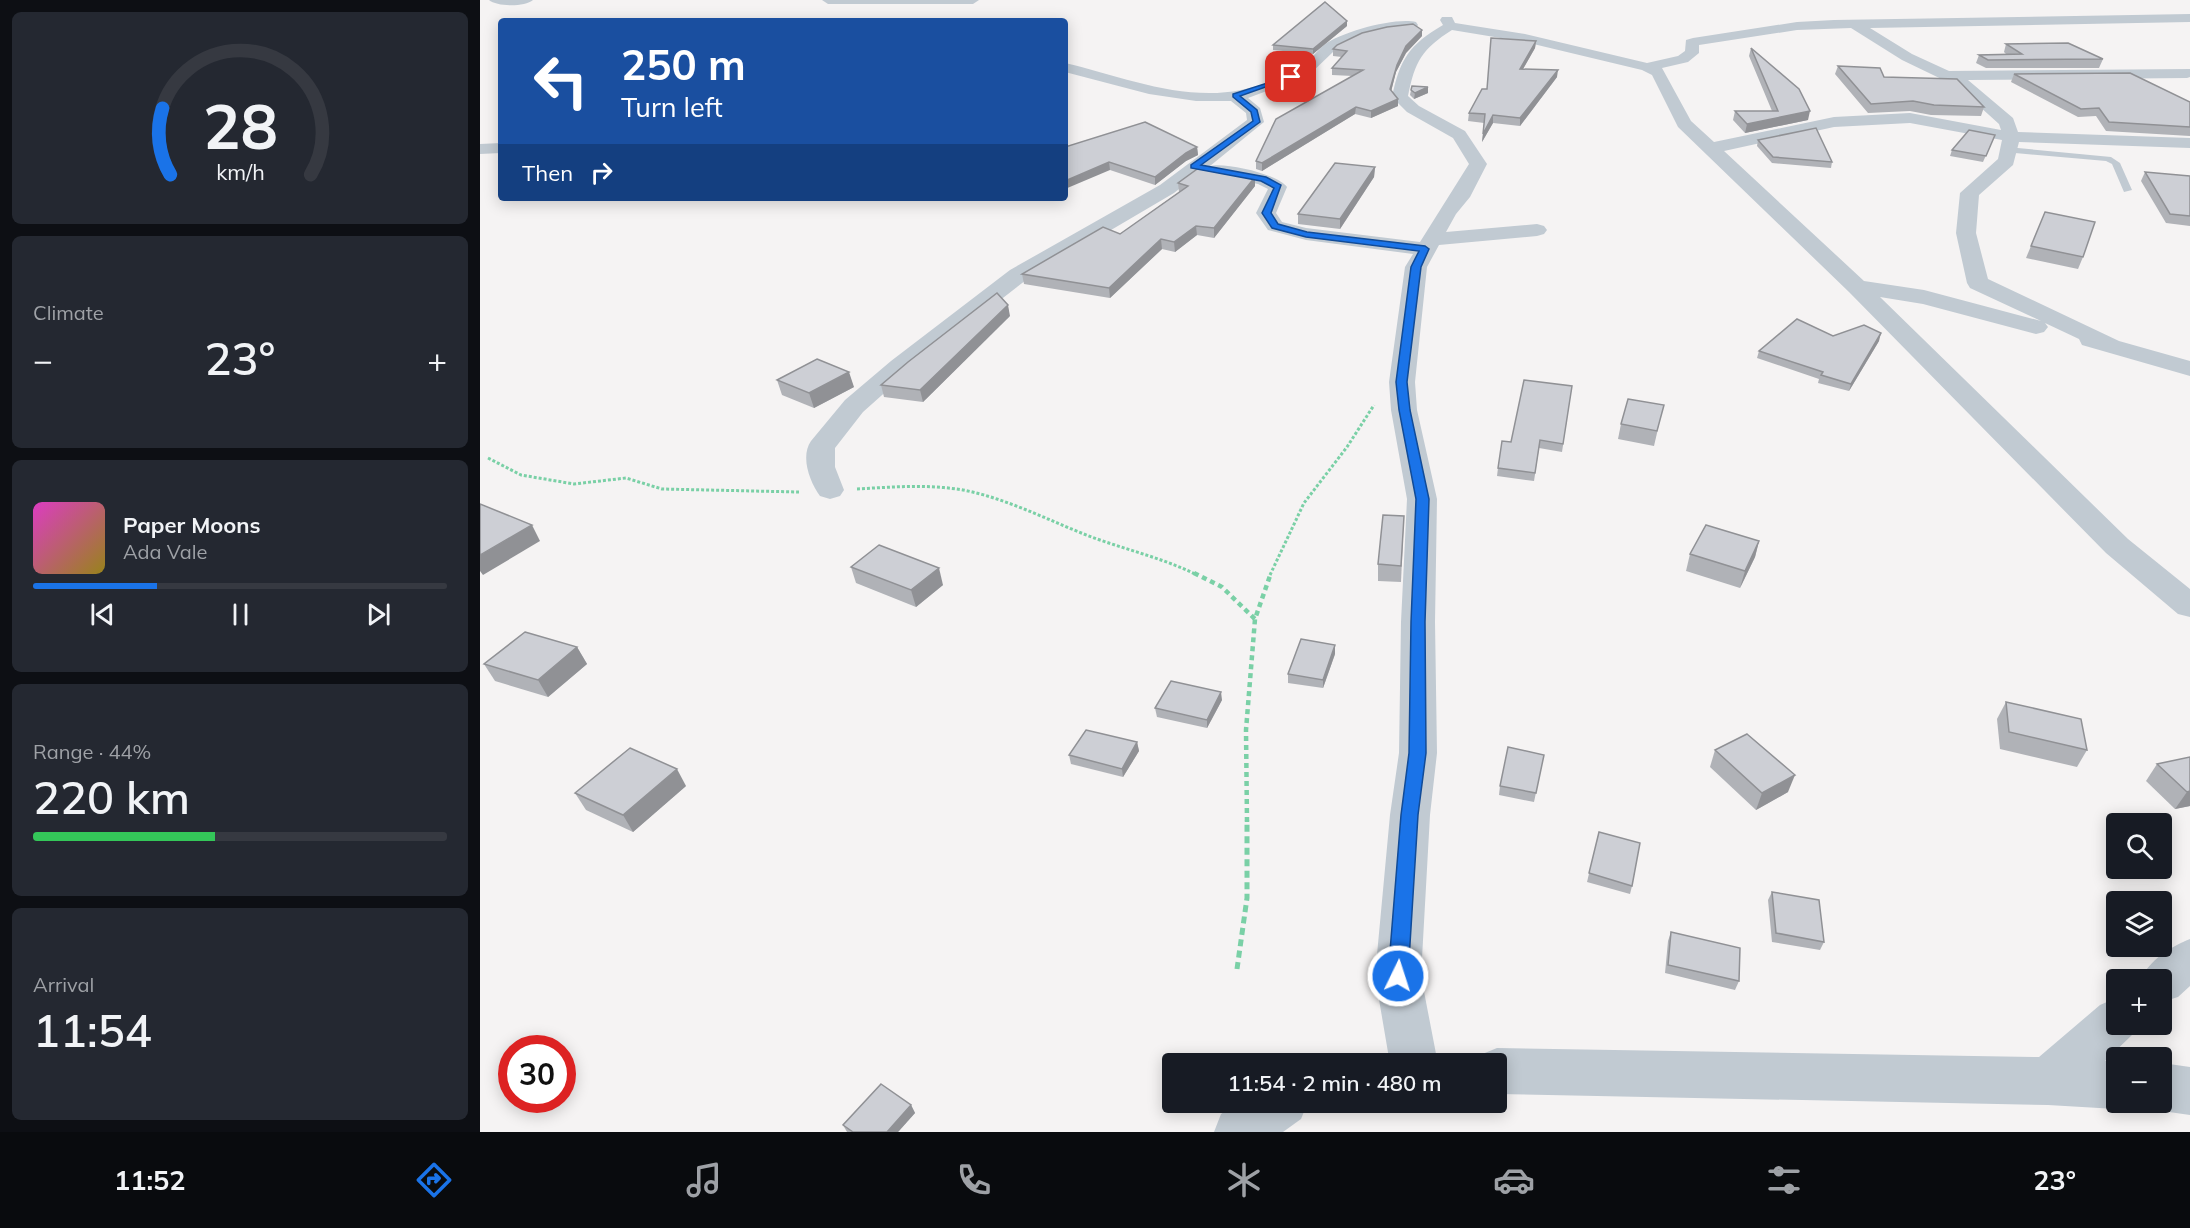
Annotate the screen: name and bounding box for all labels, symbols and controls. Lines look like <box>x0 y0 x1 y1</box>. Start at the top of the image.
text: 250 m <box>621 38 746 91</box>
icon: left <box>522 42 600 120</box>
pin <box>1265 51 1316 102</box>
icon: arrive <box>1274 60 1307 93</box>
text: 28 <box>203 86 277 165</box>
text: Turn left <box>621 90 723 124</box>
icon: right <box>585 156 618 189</box>
text: km/h <box>216 158 264 185</box>
text: Then <box>522 159 573 187</box>
text: Climate <box>33 300 104 325</box>
text: 23° <box>205 330 275 386</box>
text: − <box>33 339 53 380</box>
text: + <box>427 339 447 380</box>
text: Paper Moons <box>123 511 261 539</box>
text: Ada Vale <box>123 539 207 564</box>
icon: previous <box>86 598 119 631</box>
icon: pause <box>224 598 257 631</box>
icon: next <box>362 598 395 631</box>
text: Range · 44% <box>33 739 151 764</box>
text: 220 km <box>33 769 190 825</box>
map controls <box>2106 813 2172 1113</box>
button: search <box>2106 813 2172 879</box>
button: layers <box>2106 891 2172 957</box>
position arrow <box>1366 944 1430 1008</box>
button: + <box>2106 969 2172 1035</box>
text: Arrival <box>33 972 94 997</box>
text: 11:54 <box>33 1002 152 1058</box>
speed limit sign: 30 <box>498 1035 576 1113</box>
button: − <box>2106 1047 2172 1113</box>
text: 11:54 · 2 min · 480 m <box>1227 1069 1442 1097</box>
icon: directions <box>413 1159 455 1201</box>
icon: music <box>683 1159 725 1201</box>
icon: phone <box>953 1159 995 1201</box>
icon: climate <box>1223 1159 1265 1201</box>
icon: car <box>1493 1159 1535 1201</box>
icon: filters <box>1763 1159 1805 1201</box>
text: 11:52 <box>114 1163 185 1197</box>
text: 23° <box>2033 1163 2076 1197</box>

